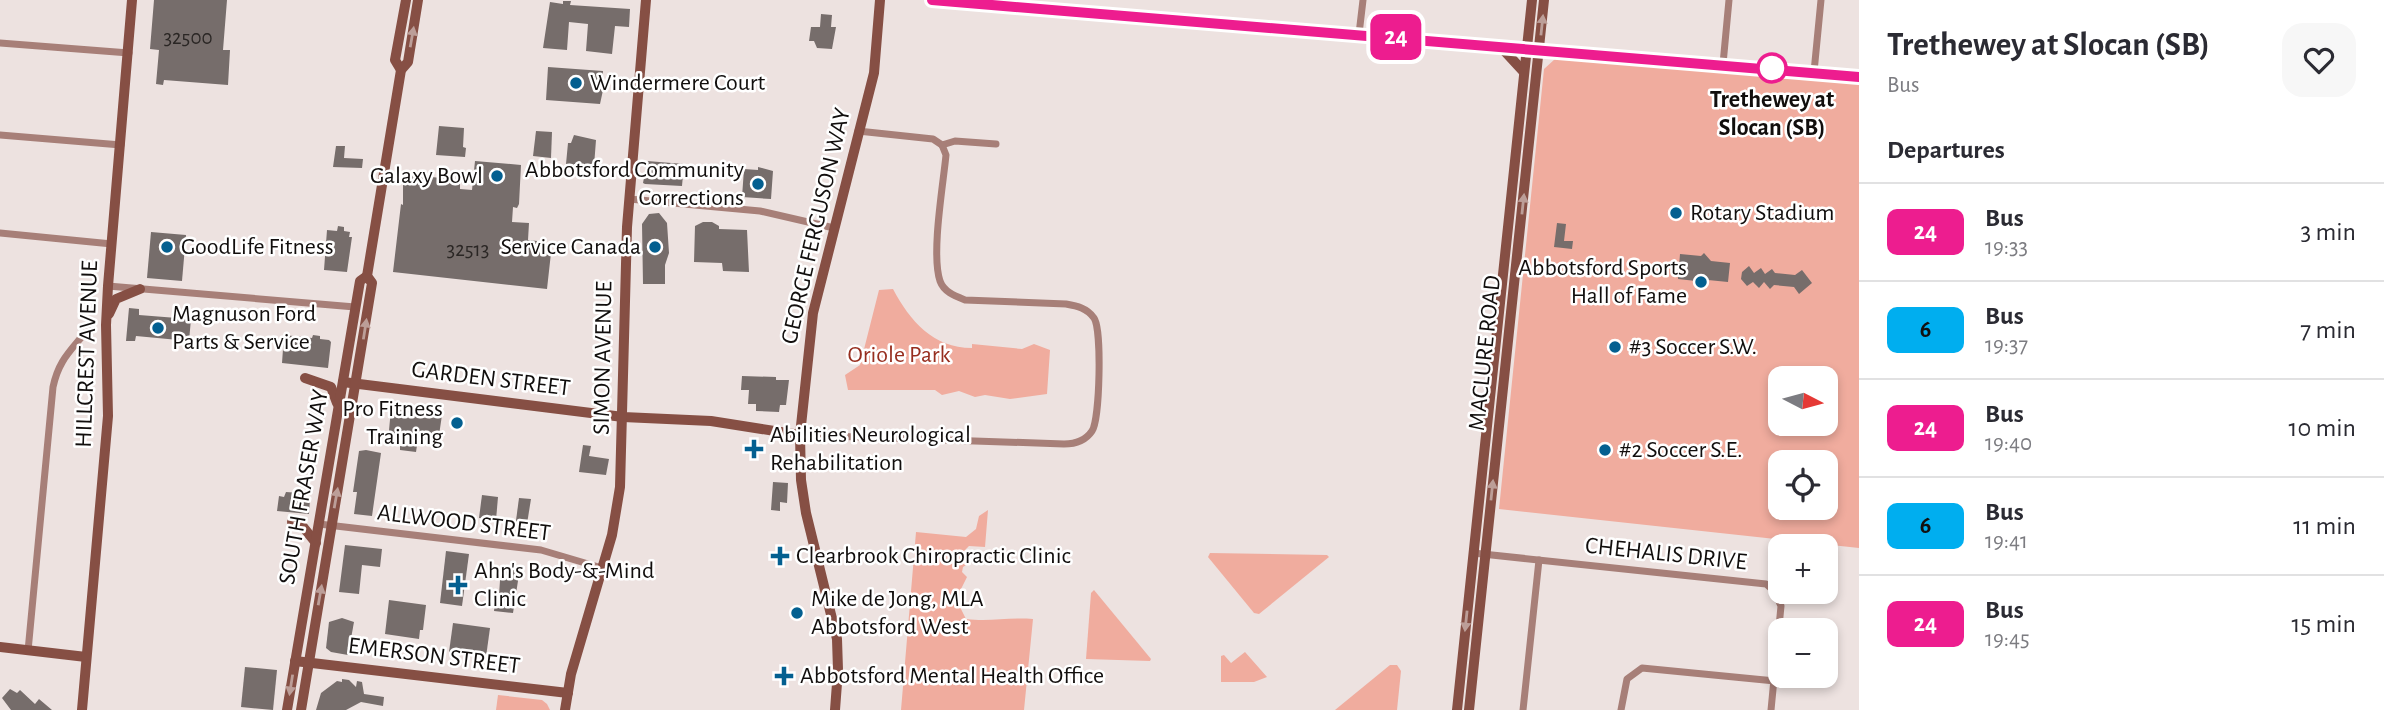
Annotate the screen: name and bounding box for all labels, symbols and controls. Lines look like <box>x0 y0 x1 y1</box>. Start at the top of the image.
one-way arrow <box>1536 13 1547 35</box>
line badge: 24 <box>1364 14 1428 60</box>
button: heart <box>2282 23 2356 97</box>
text: 24 <box>1384 25 1408 49</box>
one-way arrow <box>407 26 418 48</box>
house number: 32500 <box>163 27 213 48</box>
text: Trethewey at Slocan (SB) <box>1887 29 2210 62</box>
marker: Trethewey at Slocan (SB) <box>1757 53 1787 83</box>
place label: Windermere Court <box>590 71 765 95</box>
text: Bus <box>1887 74 1920 97</box>
marker: Windermere Court <box>568 75 584 91</box>
place label: Trethewey at Slocan (SB) <box>1710 88 1834 140</box>
street label: GEORGE FERGUSON WAY <box>777 105 855 346</box>
text: Departures <box>1887 137 2005 163</box>
place label: Abbotsford Community Corrections <box>525 158 744 210</box>
place label: Galaxy Bowl <box>370 164 483 188</box>
marker: Galaxy Bowl <box>489 168 505 184</box>
marker: Abbotsford Community Corrections <box>750 176 766 192</box>
one-way arrow <box>1517 193 1528 215</box>
place label: Rotary Stadium <box>1690 201 1834 225</box>
marker: Rotary Stadium <box>1668 205 1684 221</box>
text: Bus <box>1985 205 2024 231</box>
text: 3 min <box>2300 219 2356 245</box>
text: 24 <box>1914 220 1937 244</box>
place label: GoodLife Fitness <box>181 235 334 259</box>
place label: Service Canada <box>501 235 641 259</box>
text: 19:33 <box>1985 236 2028 259</box>
marker: GoodLife Fitness <box>159 239 175 255</box>
house number: 32513 <box>447 239 489 260</box>
marker: Service Canada <box>647 239 663 255</box>
place label: Abbotsford Sports Hall of Fame <box>1518 256 1687 308</box>
street label: HILLCREST AVENUE <box>72 259 102 448</box>
street label: MACLURE ROAD <box>1465 274 1505 432</box>
marker: Abbotsford Sports Hall of Fame <box>1693 274 1709 290</box>
street label: SIMON AVENUE <box>590 281 616 435</box>
place label: Magnuson Ford Parts & Service <box>172 302 316 354</box>
text: Bus <box>1985 303 2024 329</box>
text: 7 min <box>2300 317 2356 343</box>
one-way arrow <box>360 318 371 340</box>
text: 6 <box>1920 318 1931 342</box>
marker: Magnuson Ford Parts & Service <box>150 320 166 336</box>
text: 19:37 <box>1985 334 2028 357</box>
place label: #3 Soccer S.W. <box>1629 335 1757 359</box>
marker: #3 Soccer S.W. <box>1607 339 1623 355</box>
park label: Oriole Park <box>848 343 951 367</box>
street label: GARDEN STREET <box>410 357 572 401</box>
north arrow <box>1768 366 1838 436</box>
map controls <box>1768 366 1838 688</box>
street label: SOUTH FRASER WAY <box>275 387 333 586</box>
place label: Pro Fitness Training <box>342 397 443 449</box>
text: Bus <box>1985 401 2024 427</box>
marker: Pro Fitness Training <box>449 415 465 431</box>
text: 10 min <box>2289 415 2356 441</box>
text: 24 <box>1914 416 1937 440</box>
place label: Abilities Neurological Rehabilitation <box>770 423 971 475</box>
text: 19:40 <box>1985 432 2032 455</box>
place label: #2 Soccer S.E. <box>1619 438 1743 462</box>
marker: Abilities Neurological Rehabilitation <box>744 439 764 459</box>
marker: #2 Soccer S.E. <box>1597 442 1613 458</box>
button: locate <box>1768 450 1838 520</box>
one-way arrow <box>1487 478 1498 500</box>
one-way arrow <box>331 487 342 509</box>
text: Bus <box>1985 499 2024 525</box>
street label: ALLWOOD STREET <box>376 500 552 546</box>
text: 11 min <box>2293 513 2356 539</box>
text: 6 <box>1920 514 1931 538</box>
text: 19:41 <box>1985 530 2028 553</box>
street label: CHEHALIS DRIVE <box>1584 534 1748 574</box>
button: + <box>1768 534 1838 604</box>
place label: Clearbrook Chiropractic Clinic <box>796 544 1071 568</box>
marker: Clearbrook Chiropractic Clinic <box>770 546 790 566</box>
place label: Ahn's Body-&-Mind Clinic <box>474 559 654 611</box>
marker: Ahn's Body-&-Mind Clinic <box>448 575 468 595</box>
one-way arrow <box>315 584 326 606</box>
place label: Mike de Jong, MLA Abbotsford West <box>811 587 984 639</box>
text: Bus <box>1985 597 2024 623</box>
marker: Mike de Jong, MLA Abbotsford West <box>789 605 805 621</box>
one-way arrow <box>1461 610 1472 632</box>
text: 15 min <box>2291 611 2356 637</box>
text: 24 <box>1914 612 1937 636</box>
button: − <box>1768 618 1838 688</box>
text: 19:45 <box>1985 628 2030 651</box>
street label: EMERSON STREET <box>347 634 522 678</box>
place label: Abbotsford Mental Health Office <box>800 664 1104 688</box>
marker: Abbotsford Mental Health Office <box>774 666 794 686</box>
one-way arrow <box>285 674 296 696</box>

